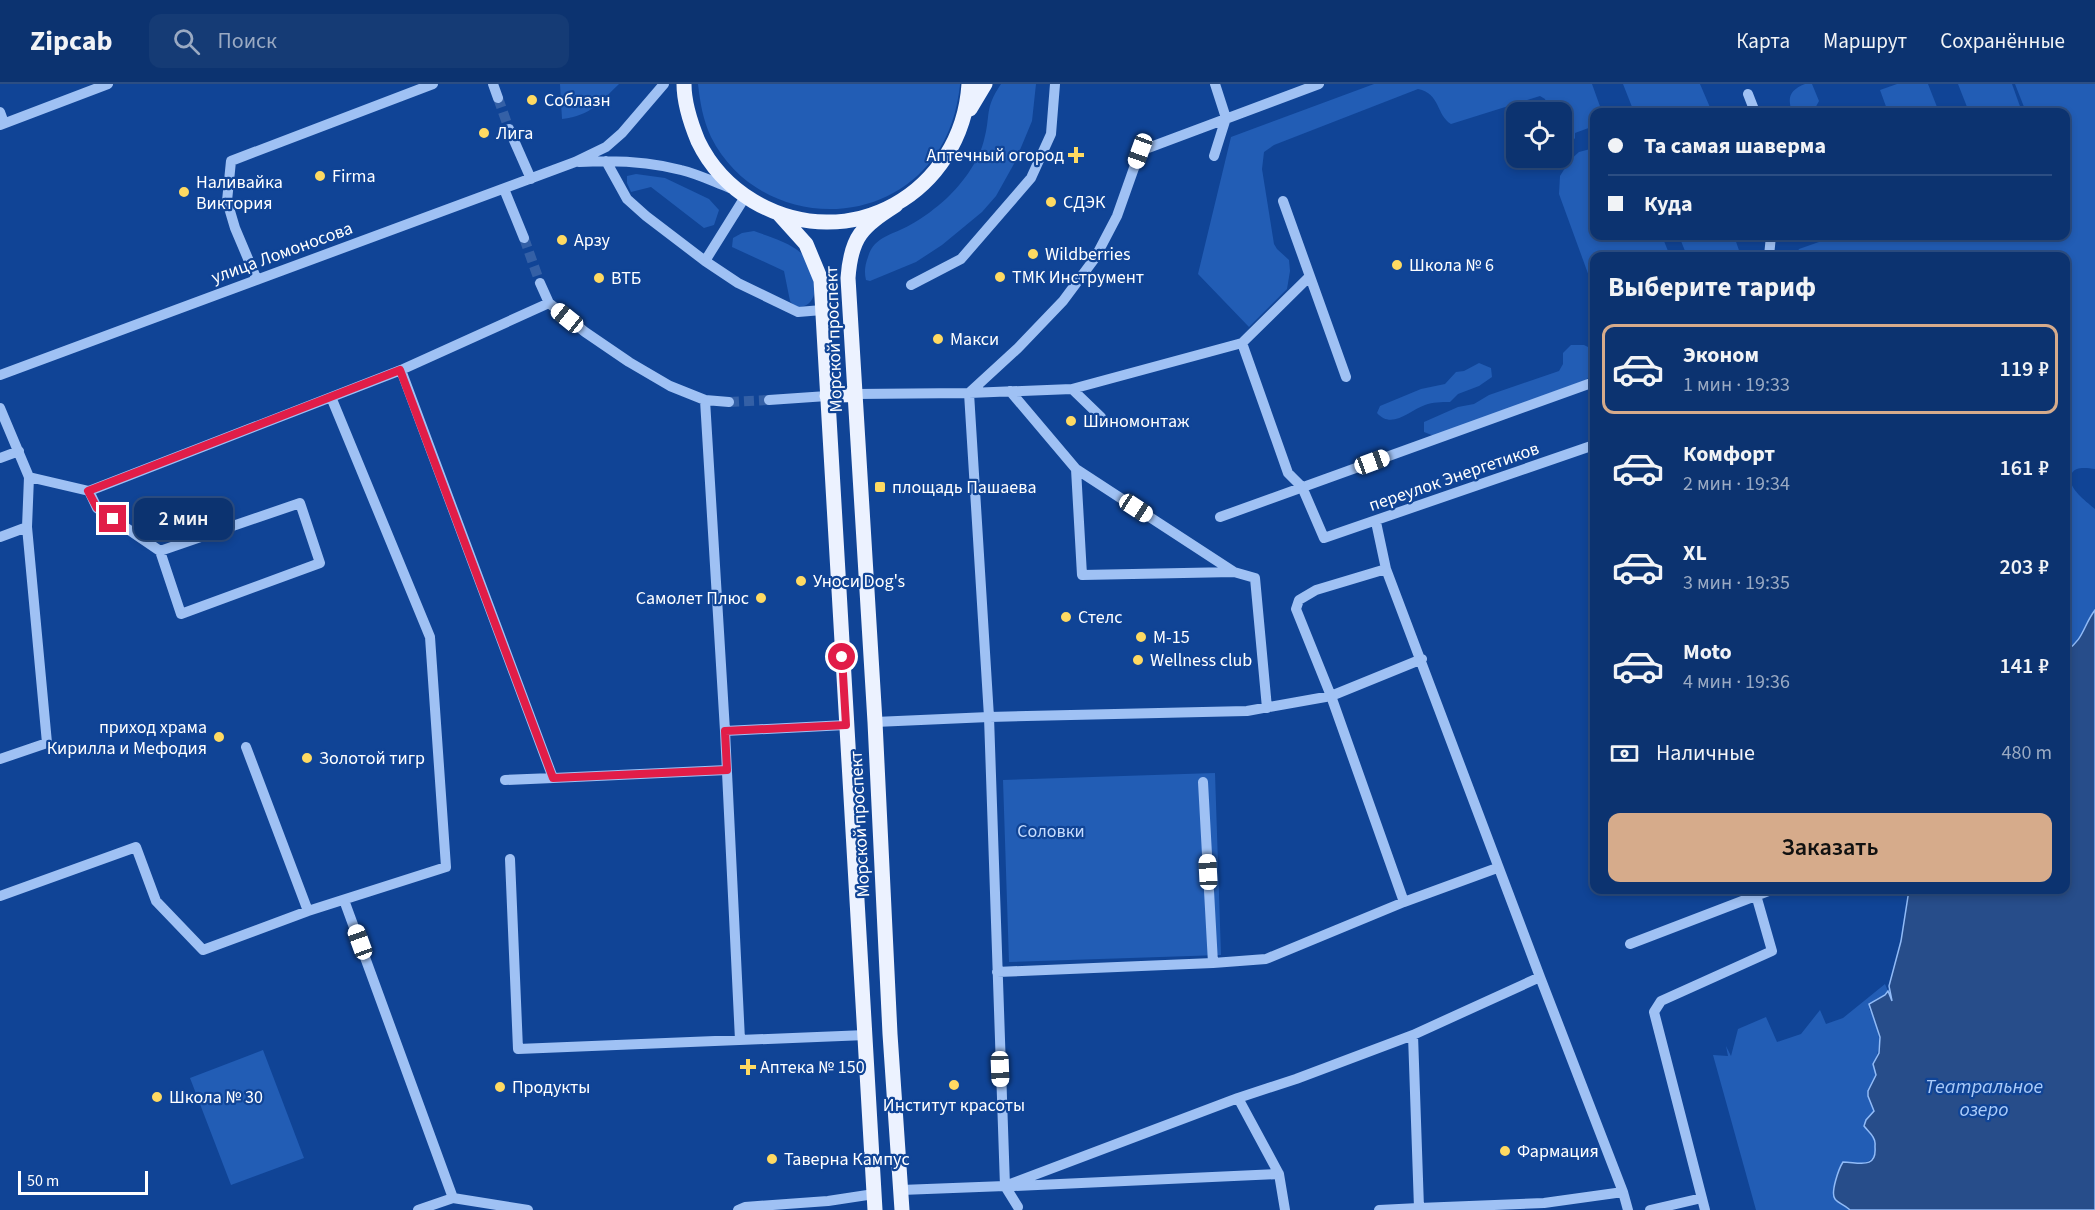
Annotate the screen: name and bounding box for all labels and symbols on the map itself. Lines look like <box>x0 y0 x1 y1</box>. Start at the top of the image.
place label: Соблазн <box>544 88 611 113</box>
marker: Соблазн <box>525 93 539 107</box>
place label: Лига <box>496 121 533 146</box>
marker: Лига <box>477 126 491 140</box>
car <box>1125 131 1155 171</box>
place label: Аптечный огород <box>927 143 1064 168</box>
marker: Аптечный огород <box>1069 148 1083 162</box>
place label: Firma <box>332 164 376 189</box>
marker: Firma <box>313 169 327 183</box>
place label: Наливайка Виктория <box>196 170 283 216</box>
marker: Наливайка Виктория <box>177 185 191 199</box>
place label: СДЭК <box>1063 190 1106 215</box>
marker: СДЭК <box>1044 195 1058 209</box>
street label: улица Ломоносова <box>208 216 356 290</box>
place label: Арзу <box>574 228 611 253</box>
marker: Арзу <box>555 233 569 247</box>
place label: Wildberries <box>1045 242 1130 267</box>
marker: Wildberries <box>1026 247 1040 261</box>
place label: Школа № 6 <box>1409 253 1494 278</box>
marker: Школа № 6 <box>1390 258 1404 272</box>
street label: Морской проспект <box>819 265 849 413</box>
place label: ТМК Инструмент <box>1012 265 1144 290</box>
place label: ВТБ <box>611 266 641 291</box>
marker: ТМК Инструмент <box>993 270 1007 284</box>
marker: ВТБ <box>592 271 606 285</box>
car <box>547 300 587 336</box>
place label: Макси <box>950 327 999 352</box>
marker: Макси <box>931 332 945 346</box>
place label: Шиномонтаж <box>1083 409 1190 434</box>
marker: Шиномонтаж <box>1064 414 1078 428</box>
street label: переулок Энергетиков <box>1365 436 1543 518</box>
car <box>1352 447 1392 477</box>
place label: площадь Пашаева <box>892 475 1037 500</box>
marker: площадь Пашаева <box>873 480 887 494</box>
car <box>1116 491 1156 525</box>
callout: 2 мин <box>134 498 233 540</box>
route end <box>99 505 126 532</box>
place label: Уноси Dog's <box>813 569 905 594</box>
marker: Уноси Dog's <box>794 574 808 588</box>
place label: Самолет Плюс <box>636 586 749 611</box>
marker: Самолет Плюс <box>754 591 768 605</box>
place label: Стелс <box>1078 605 1123 630</box>
marker: Стелс <box>1059 610 1073 624</box>
place label: М-15 <box>1153 625 1190 650</box>
marker: М-15 <box>1134 630 1148 644</box>
route start <box>828 643 855 670</box>
place label: Wellness club <box>1150 648 1252 673</box>
marker: Wellness club <box>1131 653 1145 667</box>
place label: приход храма Кирилла и Мефодия <box>47 715 207 761</box>
marker: приход храма Кирилла и Мефодия <box>212 730 226 744</box>
place label: Золотой тигр <box>319 746 425 771</box>
street label: Морской проспект <box>844 750 876 898</box>
marker: Золотой тигр <box>300 751 314 765</box>
park label: Соловки <box>1017 819 1085 844</box>
car <box>1198 854 1218 890</box>
car <box>345 922 375 962</box>
car <box>990 1051 1010 1087</box>
place label: Аптека № 150 <box>760 1055 865 1080</box>
marker: Аптека № 150 <box>741 1060 755 1074</box>
water label: Театральное озеро <box>1925 1073 2043 1124</box>
place label: Продукты <box>512 1075 590 1100</box>
marker: Институт красоты <box>947 1078 961 1092</box>
marker: Продукты <box>493 1080 507 1094</box>
place label: Школа № 30 <box>169 1085 263 1110</box>
marker: Школа № 30 <box>150 1090 164 1104</box>
place label: Институт красоты <box>883 1093 1025 1118</box>
place label: Фармация <box>1517 1139 1599 1164</box>
marker: Фармация <box>1498 1144 1512 1158</box>
place label: Таверна Кампус <box>784 1147 910 1172</box>
marker: Таверна Кампус <box>765 1152 779 1166</box>
scale bar <box>18 1168 148 1196</box>

